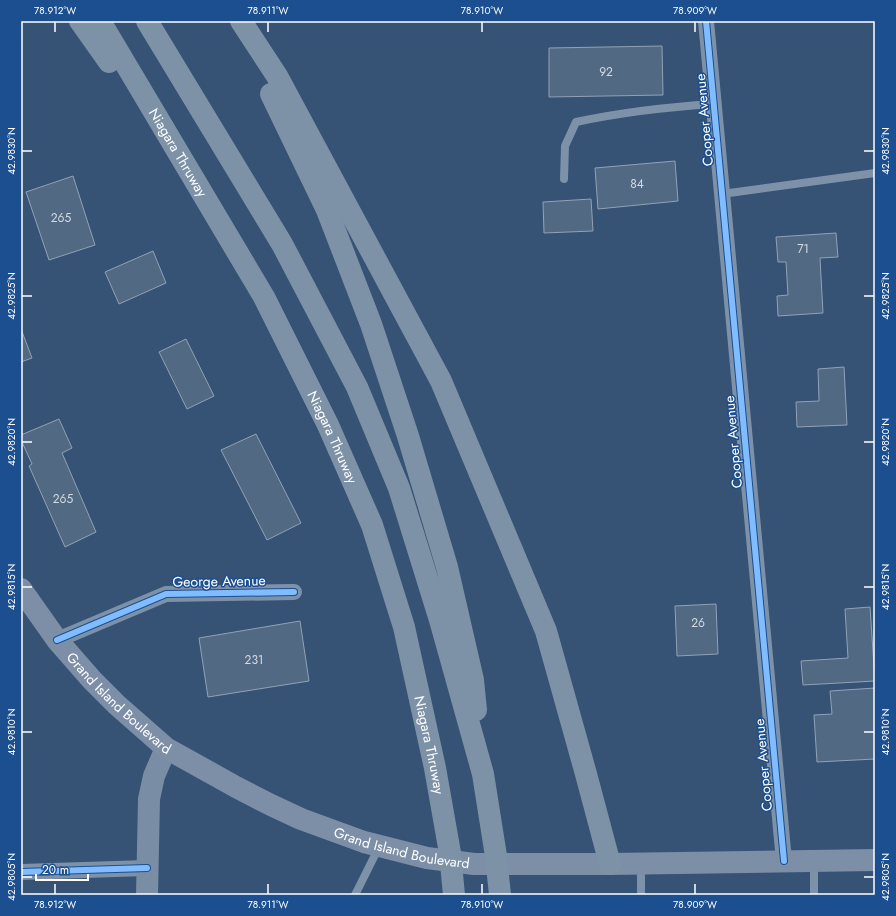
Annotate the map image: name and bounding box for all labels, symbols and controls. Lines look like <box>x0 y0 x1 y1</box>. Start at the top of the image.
text: 78.912°W <box>34 3 76 18</box>
text: 78.911°W <box>248 3 289 18</box>
text: 78.910°W <box>461 3 503 18</box>
text: 78.909°W <box>673 3 717 18</box>
house number: 92 <box>599 63 613 81</box>
street label: Cooper Avenue <box>690 73 718 167</box>
street label: Niagara Thruway <box>144 104 213 201</box>
text: 42.9830°N <box>4 127 19 175</box>
text: 42.9830°N <box>878 127 893 175</box>
house number: 84 <box>630 175 644 193</box>
house number: 265 <box>51 209 71 227</box>
house number: 71 <box>797 240 809 258</box>
text: 42.9825°N <box>4 272 19 320</box>
text: 42.9825°N <box>878 272 893 320</box>
street label: Niagara Thruway <box>302 387 363 487</box>
street label: Cooper Avenue <box>719 395 747 489</box>
text: 42.9820°N <box>4 418 19 466</box>
text: 42.9820°N <box>878 418 893 466</box>
house number: 265 <box>53 490 73 508</box>
text: 42.9815°N <box>4 564 19 610</box>
text: 42.9815°N <box>878 564 893 610</box>
street label: George Avenue <box>172 570 266 592</box>
house number: 26 <box>691 614 705 632</box>
street label: Grand Island Boulevard <box>62 648 175 759</box>
house number: 231 <box>245 651 263 669</box>
street label: Niagara Thruway <box>409 694 450 797</box>
text: 42.9810°N <box>4 709 19 755</box>
text: 42.9810°N <box>878 709 893 755</box>
street label: Cooper Avenue <box>749 718 777 812</box>
street label: Grand Island Boulevard <box>331 822 471 873</box>
text: 42.9805°N <box>4 853 19 901</box>
text: 42.9805°N <box>878 853 893 901</box>
scale bar <box>36 856 88 882</box>
text: 20 m <box>42 861 69 879</box>
text: 78.912°W <box>34 897 76 912</box>
text: 78.911°W <box>248 897 289 912</box>
text: 78.910°W <box>461 897 503 912</box>
text: 78.909°W <box>673 897 717 912</box>

